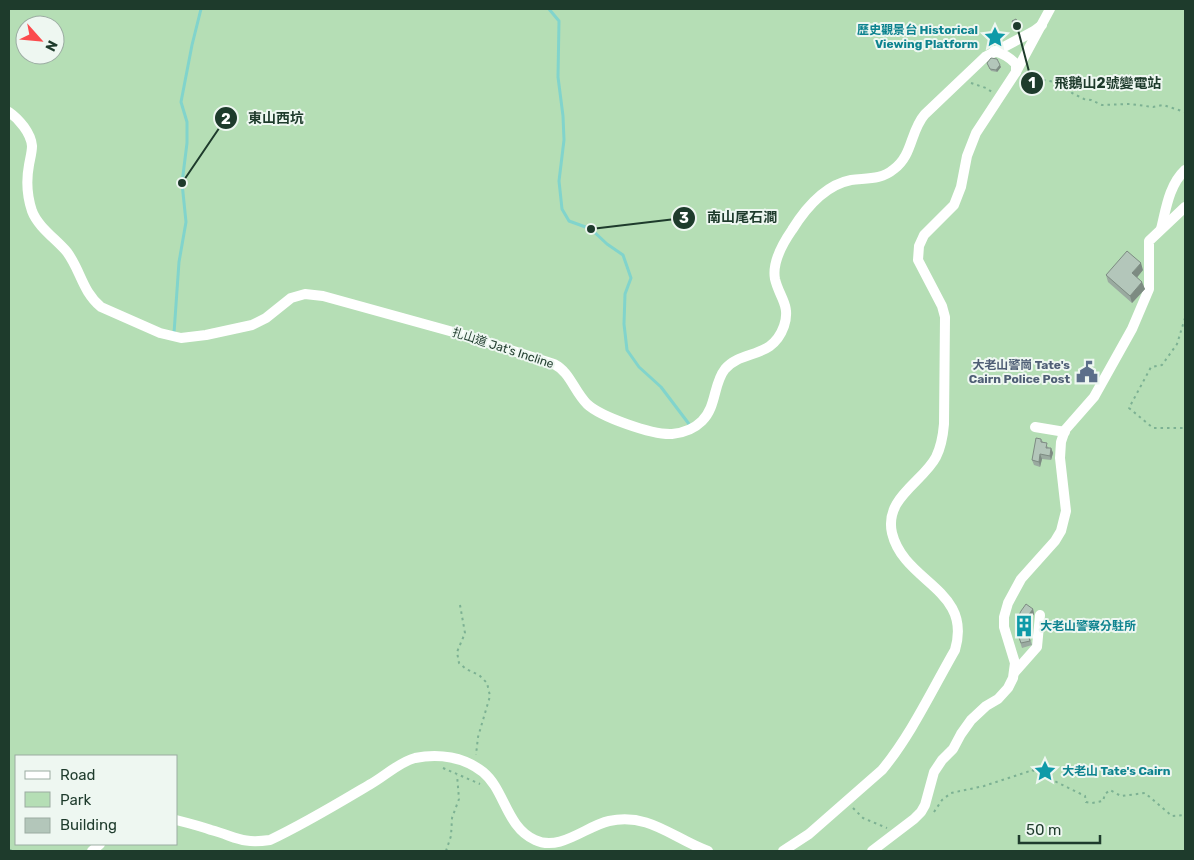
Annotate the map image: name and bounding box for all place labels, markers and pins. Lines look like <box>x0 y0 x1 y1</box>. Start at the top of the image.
place label: 歷史觀景台 Historical Viewing Platform <box>857 23 978 51</box>
place icon: 歷史觀景台 Historical Viewing Platform <box>982 24 1008 50</box>
callout: 飛鵝山2號變電站 <box>1019 69 1171 98</box>
callout: 東山西坑 <box>213 104 314 133</box>
callout: 南山尾石澗 <box>672 203 787 232</box>
place label: 大老山警崗 Tate's Cairn Police Post <box>969 358 1070 386</box>
public building icon: 大老山警崗 Tate's Cairn Police Post <box>1074 359 1100 385</box>
building icon: 大老山警察分駐所 <box>1011 613 1037 639</box>
place label: 大老山警察分駐所 <box>1040 619 1136 633</box>
place icon: 大老山 Tate's Cairn <box>1032 758 1058 784</box>
place label: 大老山 Tate's Cairn <box>1062 764 1171 778</box>

